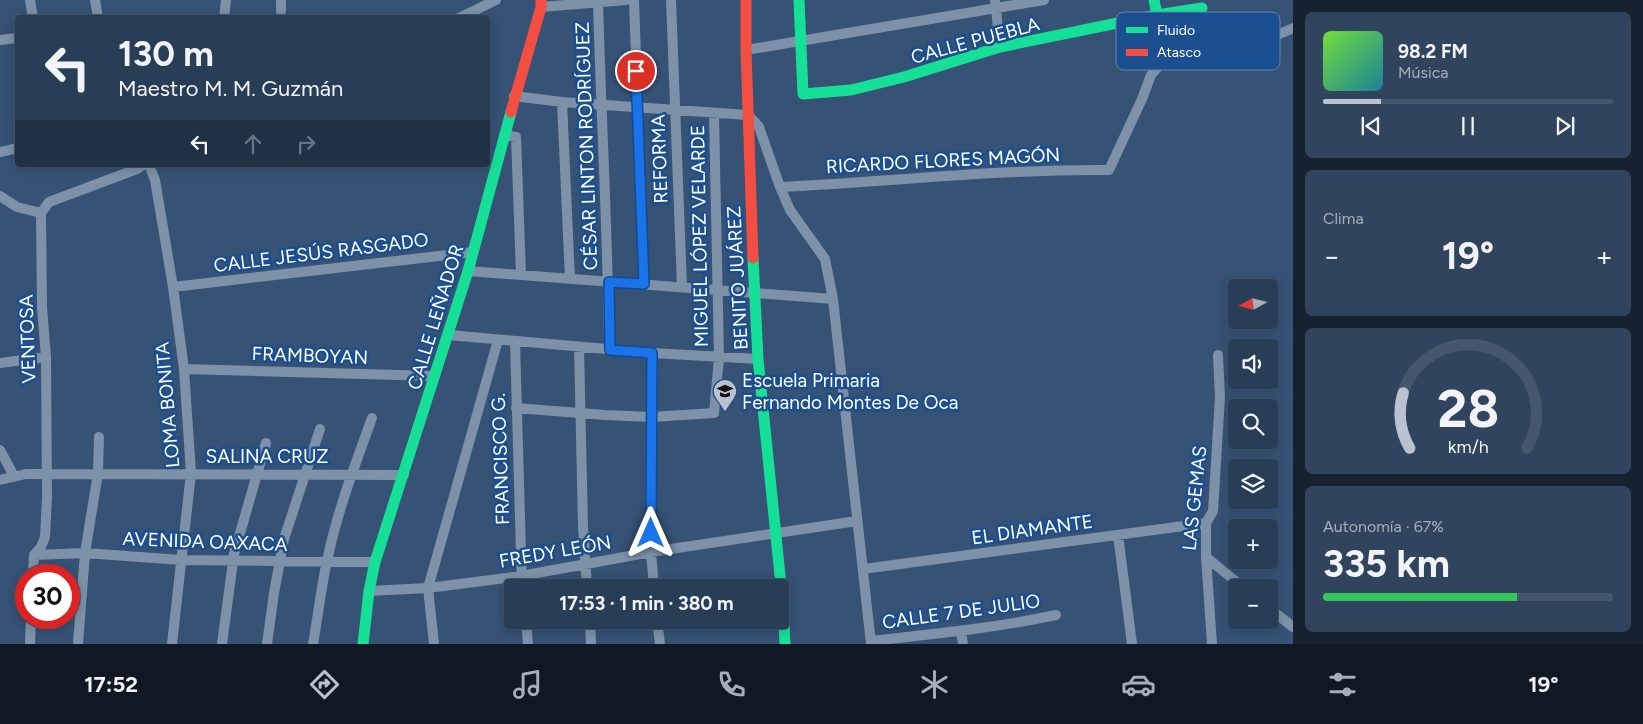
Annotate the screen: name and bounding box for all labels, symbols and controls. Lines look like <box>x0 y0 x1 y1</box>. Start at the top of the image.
street label: CALLE PUEBLA <box>908 12 1042 69</box>
legend <box>1116 12 1280 70</box>
street label: CÉSAR LINTON RODRÍGUEZ <box>571 21 602 271</box>
text: Fluido <box>1157 22 1195 39</box>
text: 130 m <box>118 33 214 75</box>
icon: left <box>35 35 100 100</box>
text: 98.2 FM <box>1398 40 1468 63</box>
text: Atasco <box>1157 44 1201 61</box>
pin <box>615 50 657 92</box>
icon: arrive <box>622 57 650 85</box>
text: Música <box>1398 63 1448 82</box>
text: Maestro M. M. Guzmán <box>118 75 343 102</box>
icon: previous <box>1357 112 1385 140</box>
icon: pause <box>1454 112 1482 140</box>
icon: next <box>1551 112 1579 140</box>
street label: REFORMA <box>646 114 673 204</box>
street label: MIGUEL LÓPEZ VELARDE <box>686 125 713 347</box>
icon: left <box>186 130 214 158</box>
icon: ahead <box>239 130 267 158</box>
icon: right <box>292 130 320 158</box>
street label: RICARDO FLORES MAGÓN <box>825 143 1061 178</box>
street label: BENITO JUÁREZ <box>722 205 753 351</box>
text: Clima <box>1323 209 1364 228</box>
street label: CALLE JESÚS RASGADO <box>212 228 430 277</box>
text: 19° <box>1442 233 1494 279</box>
text: − <box>1323 239 1340 273</box>
text: + <box>1596 239 1613 273</box>
street label: CALLE LEÑADOR <box>402 242 469 393</box>
north arrow <box>1228 279 1278 329</box>
map controls <box>1228 279 1278 629</box>
street label: VENTOSA <box>14 294 41 384</box>
button: sound <box>1228 339 1278 389</box>
street label: LOMA BONITA <box>151 341 184 469</box>
street label: FRAMBOYAN <box>251 342 369 369</box>
place label: Escuela Primaria Fernando Montes De Oca <box>742 369 958 414</box>
school or university icon: Escuela Primaria Fernando Montes De Oca <box>712 378 738 412</box>
text: 28 <box>1437 378 1499 440</box>
street label: FRANCISCO G. <box>487 393 514 525</box>
button: search <box>1228 399 1278 449</box>
text: km/h <box>1448 436 1488 457</box>
street label: LAS GEMAS <box>1178 444 1211 552</box>
street label: SALINA CRUZ <box>205 445 329 468</box>
button: layers <box>1228 459 1278 509</box>
position arrow <box>624 506 676 558</box>
street label: EL DIAMANTE <box>970 510 1094 549</box>
text: Autonomía · 67% <box>1323 517 1444 536</box>
button: + <box>1228 519 1278 569</box>
street label: AVENIDA OAXACA <box>122 527 288 556</box>
street label: FREDY LEÓN <box>497 530 613 573</box>
text: 335 km <box>1323 541 1450 587</box>
speed limit sign: 30 <box>15 564 80 629</box>
button: − <box>1228 579 1278 629</box>
street label: CALLE 7 DE JULIO <box>881 589 1041 634</box>
text: 17:53 · 1 min · 380 m <box>559 592 734 615</box>
icon: directions <box>307 667 342 702</box>
icon: music <box>510 667 545 702</box>
icon: phone <box>714 667 749 702</box>
icon: climate <box>917 667 952 702</box>
icon: car <box>1121 667 1156 702</box>
icon: filters <box>1325 667 1360 702</box>
text: 17:52 <box>84 671 138 698</box>
text: 19° <box>1528 671 1559 698</box>

